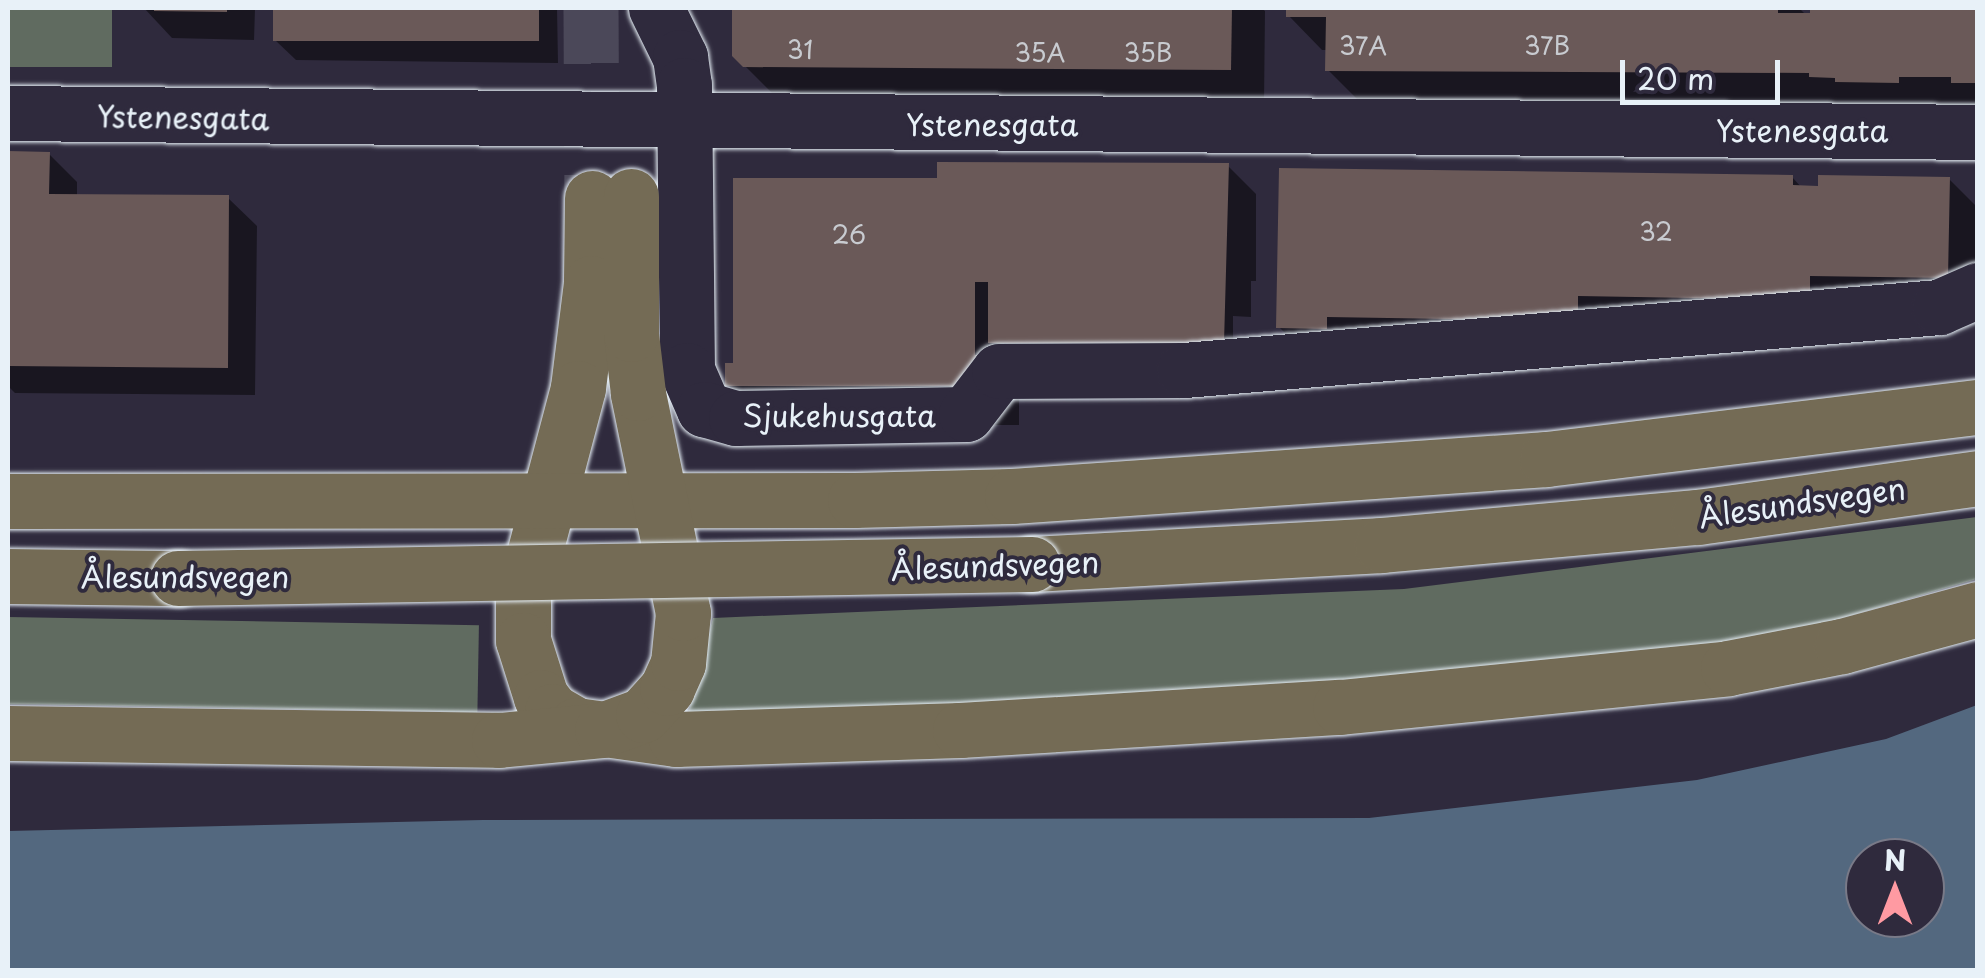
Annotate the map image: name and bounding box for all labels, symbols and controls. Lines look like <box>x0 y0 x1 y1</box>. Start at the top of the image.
house number: 37A <box>1339 30 1387 60</box>
house number: 37B <box>1524 30 1570 60</box>
house number: 31 <box>787 34 813 64</box>
house number: 35A <box>1015 37 1065 67</box>
house number: 35B <box>1124 37 1172 67</box>
scale bar <box>1625 40 1785 102</box>
text: 20 m <box>1637 55 1714 100</box>
street label: Ystenesgata <box>96 97 270 137</box>
street label: Ystenesgata <box>906 106 1078 142</box>
street label: Ystenesgata <box>1716 112 1888 148</box>
house number: 32 <box>1639 216 1673 246</box>
house number: 26 <box>832 219 866 249</box>
street label: Sjukehusgata <box>742 397 936 433</box>
street label: Ålesundsvegen <box>1696 470 1908 534</box>
street label: Ålesundsvegen <box>890 543 1100 587</box>
street label: Ålesundsvegen <box>81 558 289 594</box>
north arrow <box>1845 838 1945 938</box>
text: N <box>1884 838 1906 881</box>

